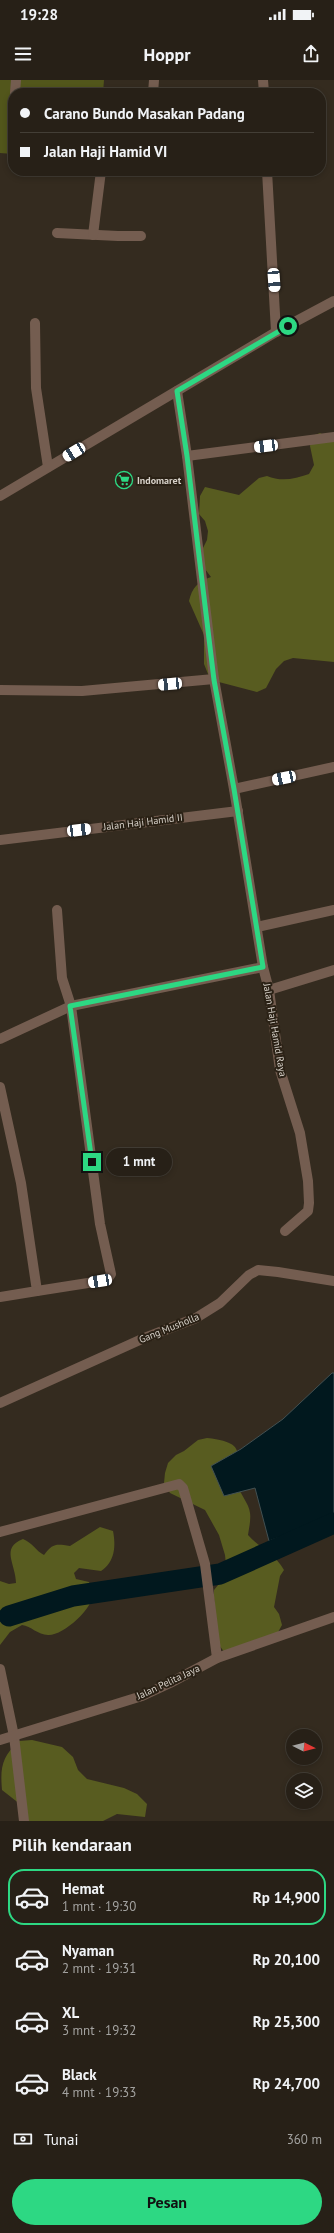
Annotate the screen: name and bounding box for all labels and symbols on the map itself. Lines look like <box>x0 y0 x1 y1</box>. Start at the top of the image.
car <box>267 268 281 292</box>
route start <box>279 317 297 335</box>
car <box>253 439 279 453</box>
car <box>61 441 87 463</box>
supermarket icon: Indomaret <box>114 470 134 490</box>
place label: Indomaret <box>137 474 182 487</box>
car <box>158 677 182 691</box>
car <box>271 770 297 786</box>
street label: Jalan Haji Hamid II <box>102 811 183 833</box>
car <box>66 823 92 837</box>
street label: Jalan Haji Hamid Raya <box>260 981 290 1078</box>
callout: 1 mnt <box>106 1148 172 1176</box>
route end <box>83 1153 101 1171</box>
car <box>87 1273 113 1289</box>
street label: Gang Musholla <box>137 1310 201 1346</box>
street label: Jalan Pelita Jaya <box>133 1662 202 1703</box>
north arrow <box>286 1729 322 1765</box>

